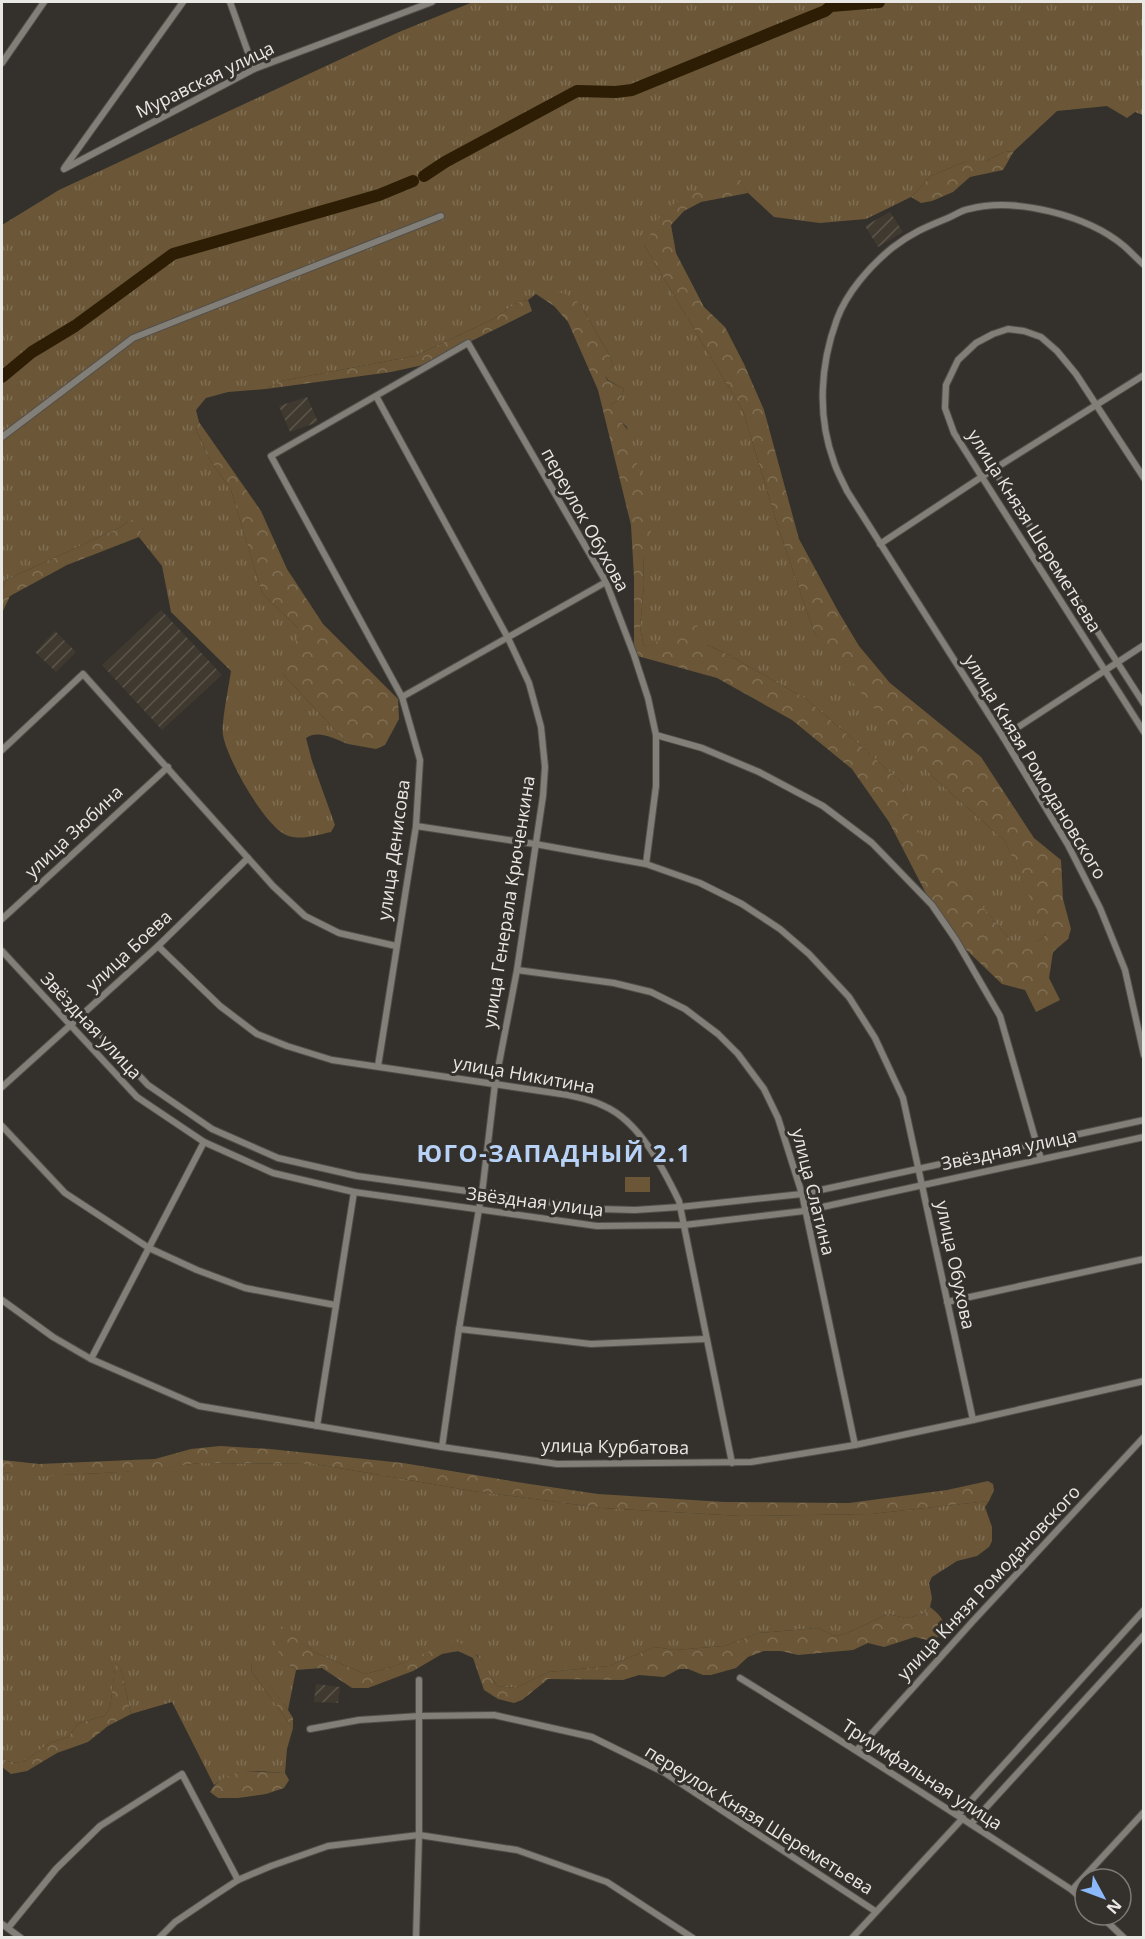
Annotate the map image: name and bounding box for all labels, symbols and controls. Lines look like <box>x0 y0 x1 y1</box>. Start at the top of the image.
street label: Муравская улица <box>131 35 278 123</box>
street label: улица Князя Шереметьева <box>962 424 1107 636</box>
street label: переулок Обухова <box>536 443 635 596</box>
street label: улица Князя Ромодановского <box>959 650 1113 883</box>
street label: улица Генерала Крюченкина <box>476 774 540 1030</box>
street label: улица Денисова <box>371 778 415 922</box>
street label: улица Зюбина <box>19 780 127 883</box>
street label: улица Боева <box>80 904 176 996</box>
street label: Звёздная улица <box>36 967 148 1084</box>
street label: улица Никитина <box>451 1050 597 1098</box>
street label: Звёздная улица <box>939 1123 1079 1175</box>
street label: улица Слатина <box>787 1126 841 1258</box>
district label: ЮГО-ЗАПАДНЫЙ 2.1 <box>416 1136 692 1169</box>
street label: Звёздная улица <box>465 1181 605 1221</box>
street label: улица Обухова <box>931 1198 981 1331</box>
street label: улица Курбатова <box>541 1433 689 1459</box>
street label: улица Князя Ромодановского <box>891 1480 1085 1685</box>
street label: Триумфальная улица <box>838 1713 1007 1835</box>
street label: переулок Князя Шереметьева <box>641 1739 878 1900</box>
north arrow <box>1073 1867 1133 1927</box>
text: N <box>1102 1895 1127 1919</box>

